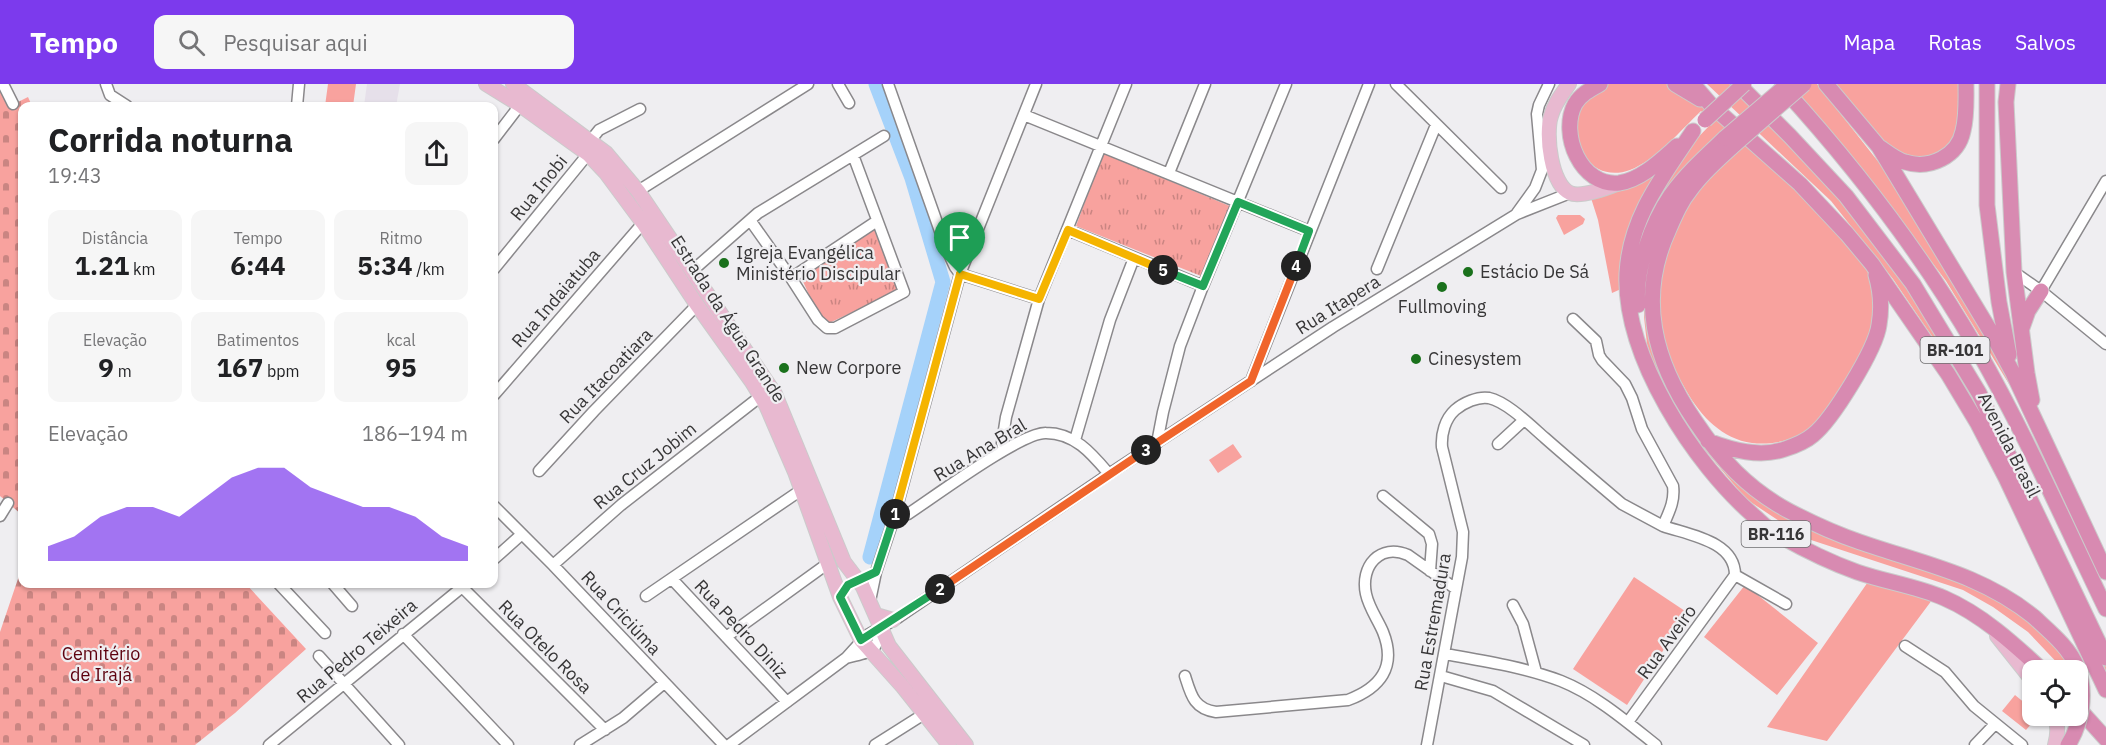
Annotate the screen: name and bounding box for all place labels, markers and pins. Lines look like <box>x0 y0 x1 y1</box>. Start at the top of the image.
pin <box>934 212 985 274</box>
place label: Igreja Evangélica Ministério Discipular <box>736 241 901 285</box>
pin: 4 <box>1281 251 1311 281</box>
pin: 5 <box>1148 255 1178 285</box>
marker: Igreja Evangélica Ministério Discipular <box>717 256 731 270</box>
place label: Estácio De Sá <box>1480 260 1590 283</box>
marker: Estácio De Sá <box>1461 265 1475 279</box>
marker: Fullmoving <box>1435 280 1449 294</box>
place label: Fullmoving <box>1398 295 1487 318</box>
place label: Cinesystem <box>1428 347 1522 370</box>
marker: Cinesystem <box>1409 352 1423 366</box>
place label: New Corpore <box>796 356 901 379</box>
marker: New Corpore <box>777 361 791 375</box>
pin: 3 <box>1131 435 1161 465</box>
pin: 1 <box>880 499 910 529</box>
pin: 2 <box>925 574 955 604</box>

